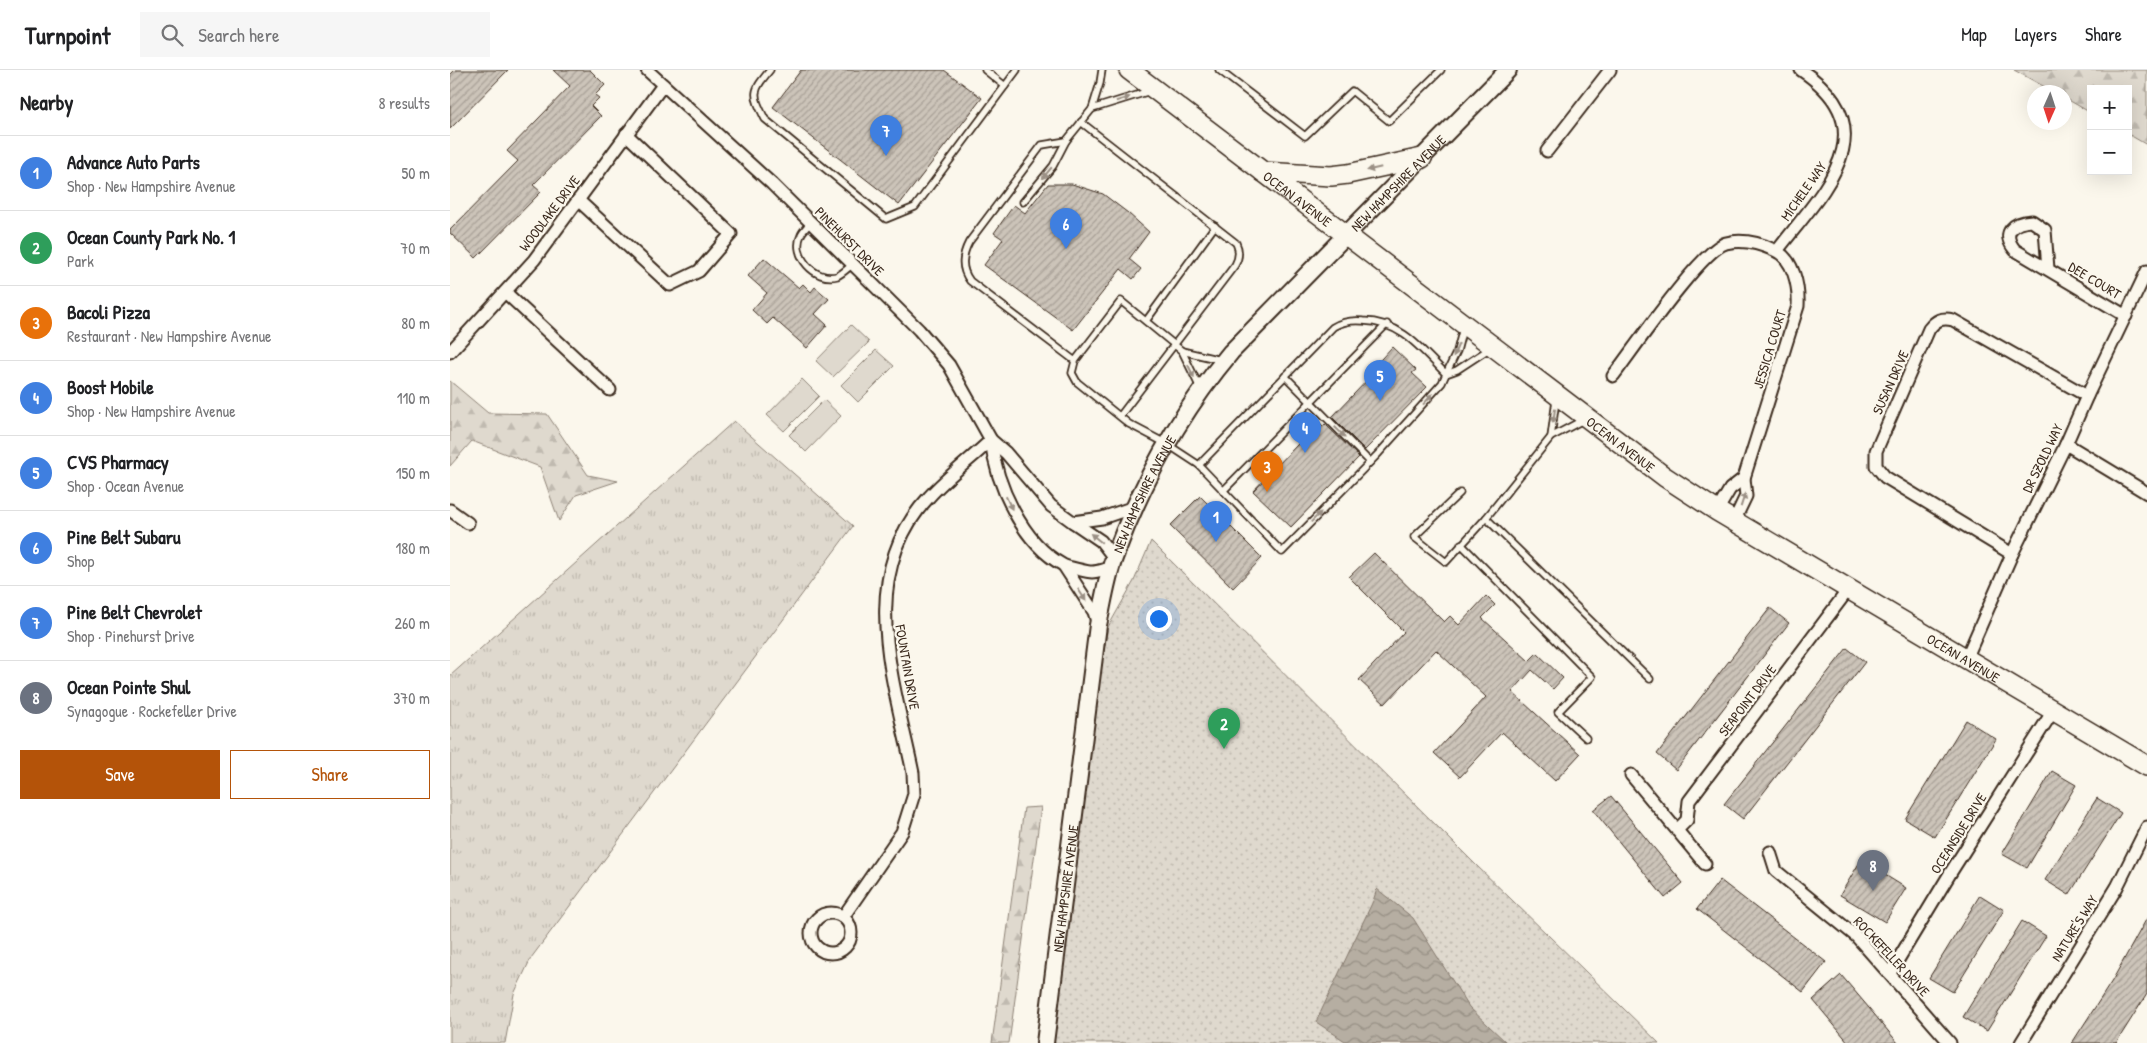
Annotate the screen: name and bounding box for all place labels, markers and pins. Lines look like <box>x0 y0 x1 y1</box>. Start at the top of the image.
pin: 7 <box>870 115 902 156</box>
pin: 6 <box>1050 208 1082 249</box>
pin: 5 <box>1364 360 1396 401</box>
pin: 4 <box>1289 412 1321 453</box>
pin: 3 <box>1251 451 1283 492</box>
pin: 1 <box>1200 501 1232 542</box>
pin: 2 <box>1208 708 1240 749</box>
pin: 8 <box>1857 850 1889 891</box>

